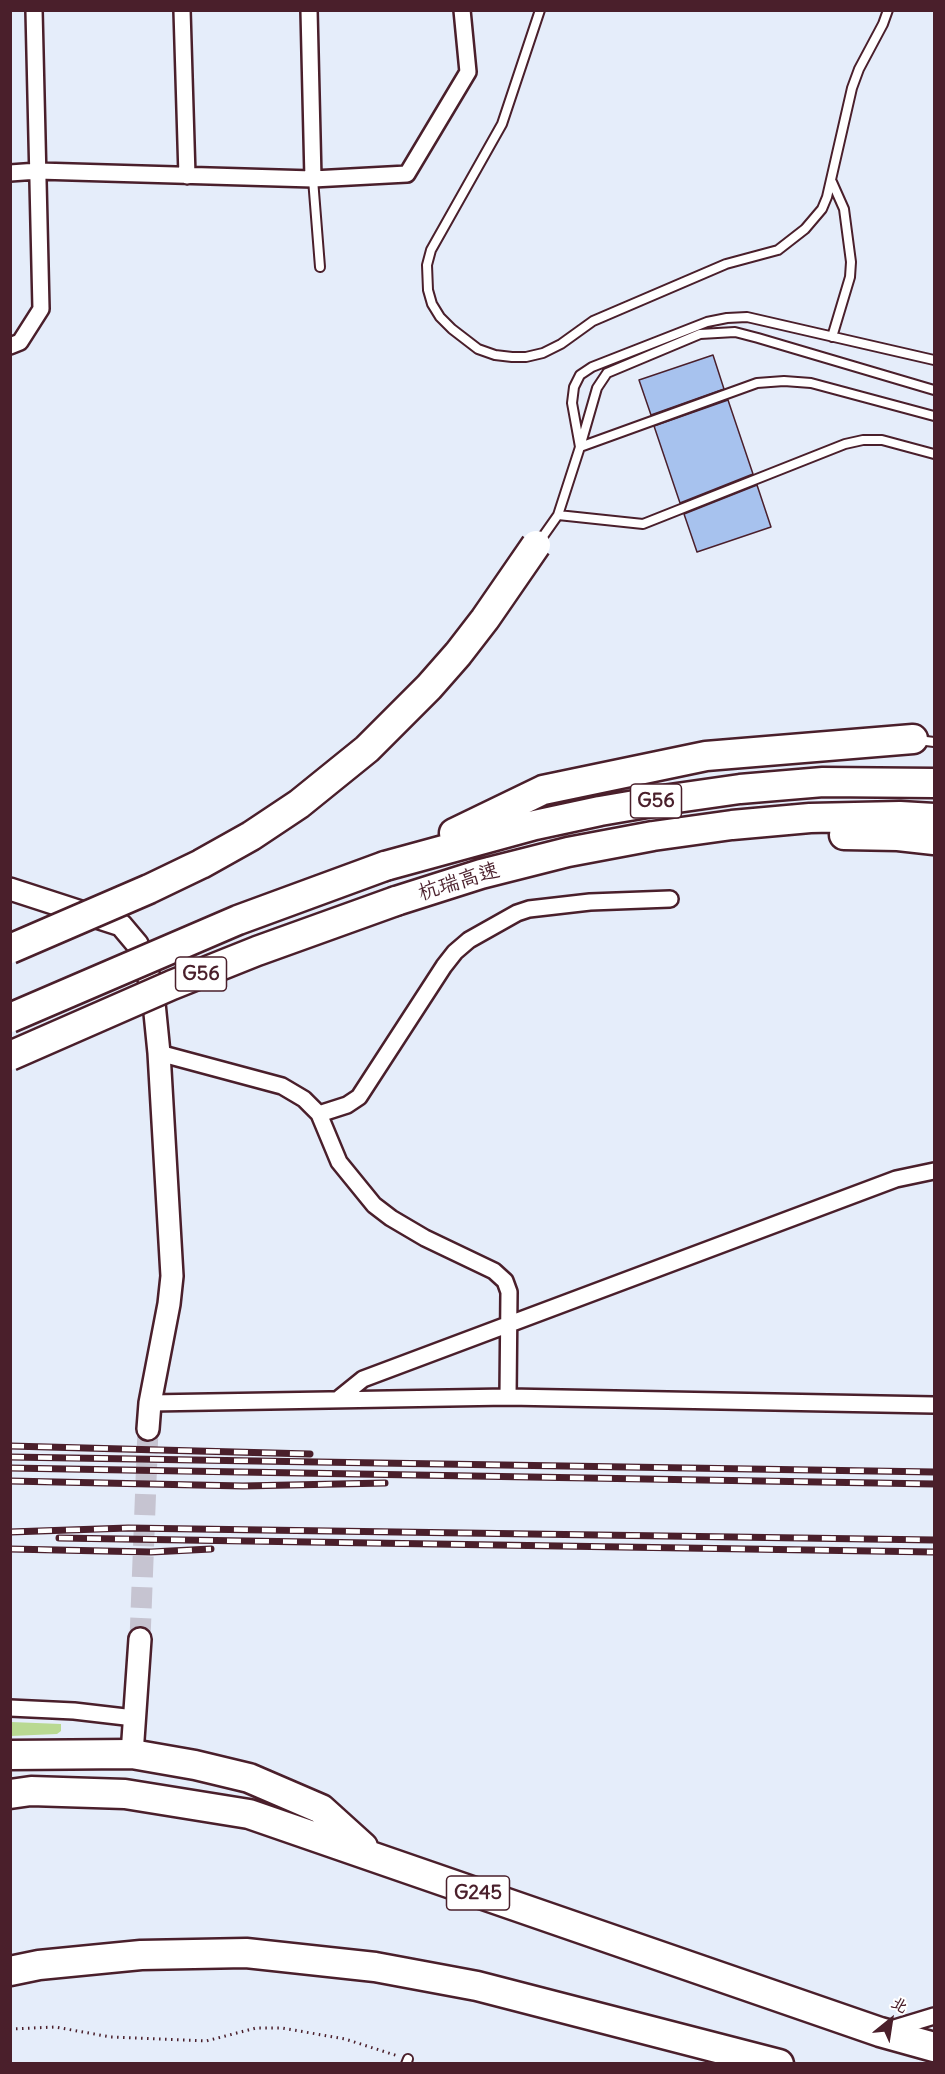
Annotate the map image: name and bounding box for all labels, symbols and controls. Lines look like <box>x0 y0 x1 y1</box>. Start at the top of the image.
road number: G56 <box>630 784 682 818</box>
street label: 杭瑞高速 <box>415 858 503 906</box>
road number: G56 <box>176 957 226 991</box>
road number: G245 <box>446 1876 510 1910</box>
north arrow <box>861 1990 921 2050</box>
text: 北 <box>888 1992 912 2017</box>

